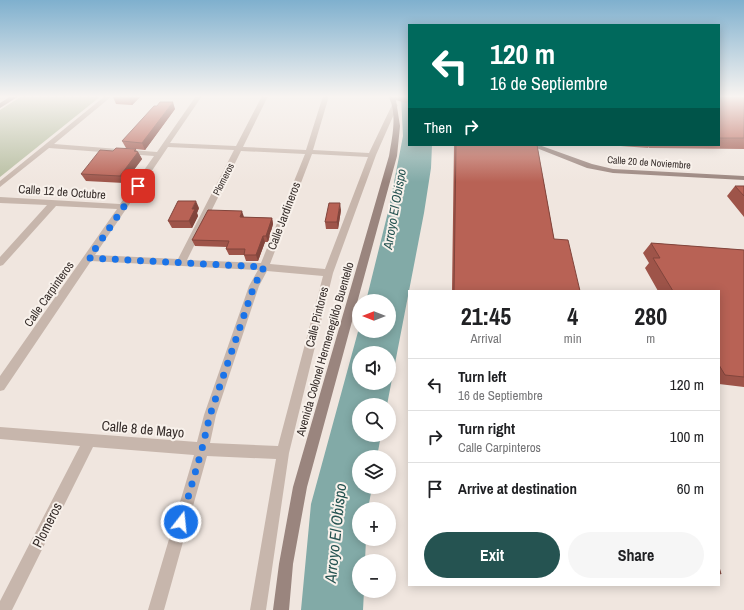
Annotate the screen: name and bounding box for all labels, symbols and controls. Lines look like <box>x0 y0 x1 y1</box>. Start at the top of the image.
text: 120 m <box>490 35 555 73</box>
icon: left <box>424 40 476 92</box>
text: 16 de Septiembre <box>490 71 607 96</box>
icon: right <box>460 116 482 138</box>
text: Then <box>424 117 452 138</box>
street label: Calle 20 de Noviembre <box>607 153 692 172</box>
street label: Plomeros <box>210 161 237 198</box>
water label: Arroyo El Obispo <box>379 168 410 252</box>
pin <box>121 169 155 203</box>
icon: arrive <box>127 175 149 197</box>
street label: Calle Jardineros <box>264 180 304 252</box>
street label: Calle 12 de Octubre <box>18 181 106 203</box>
street label: Calle Carpinteros <box>20 258 78 330</box>
street label: Avenida Colonel Hermenegildo Buentello <box>292 260 358 439</box>
street label: Calle Pintores <box>302 285 332 349</box>
north arrow <box>352 294 396 338</box>
map controls <box>352 294 396 598</box>
text: 21:45 <box>461 300 511 332</box>
text: 4 <box>567 300 578 332</box>
text: 280 <box>634 300 667 332</box>
text: Arrival <box>471 330 501 347</box>
text: min <box>564 330 582 347</box>
text: m <box>646 330 655 347</box>
button: sound <box>352 346 396 390</box>
text: Turn left <box>458 366 506 387</box>
icon: left <box>424 374 446 396</box>
text: 120 m <box>670 374 704 395</box>
text: 16 de Septiembre <box>458 387 543 404</box>
button: search <box>352 398 396 442</box>
street label: Calle 8 de Mayo <box>101 416 185 442</box>
text: Turn right <box>458 418 515 439</box>
icon: right <box>424 426 446 448</box>
text: 100 m <box>670 426 704 447</box>
text: Calle Carpinteros <box>458 439 541 456</box>
button: layers <box>352 450 396 494</box>
icon: arrive <box>424 478 446 500</box>
text: Arrive at destination <box>458 478 577 499</box>
text: 60 m <box>677 478 704 499</box>
water label: Arroyo El Obispo <box>319 482 351 585</box>
street label: Plomeros <box>28 499 66 551</box>
position arrow <box>160 501 202 543</box>
button: + <box>352 502 396 546</box>
button: Exit <box>424 532 560 578</box>
button: Share <box>568 532 704 578</box>
button: − <box>352 554 396 598</box>

